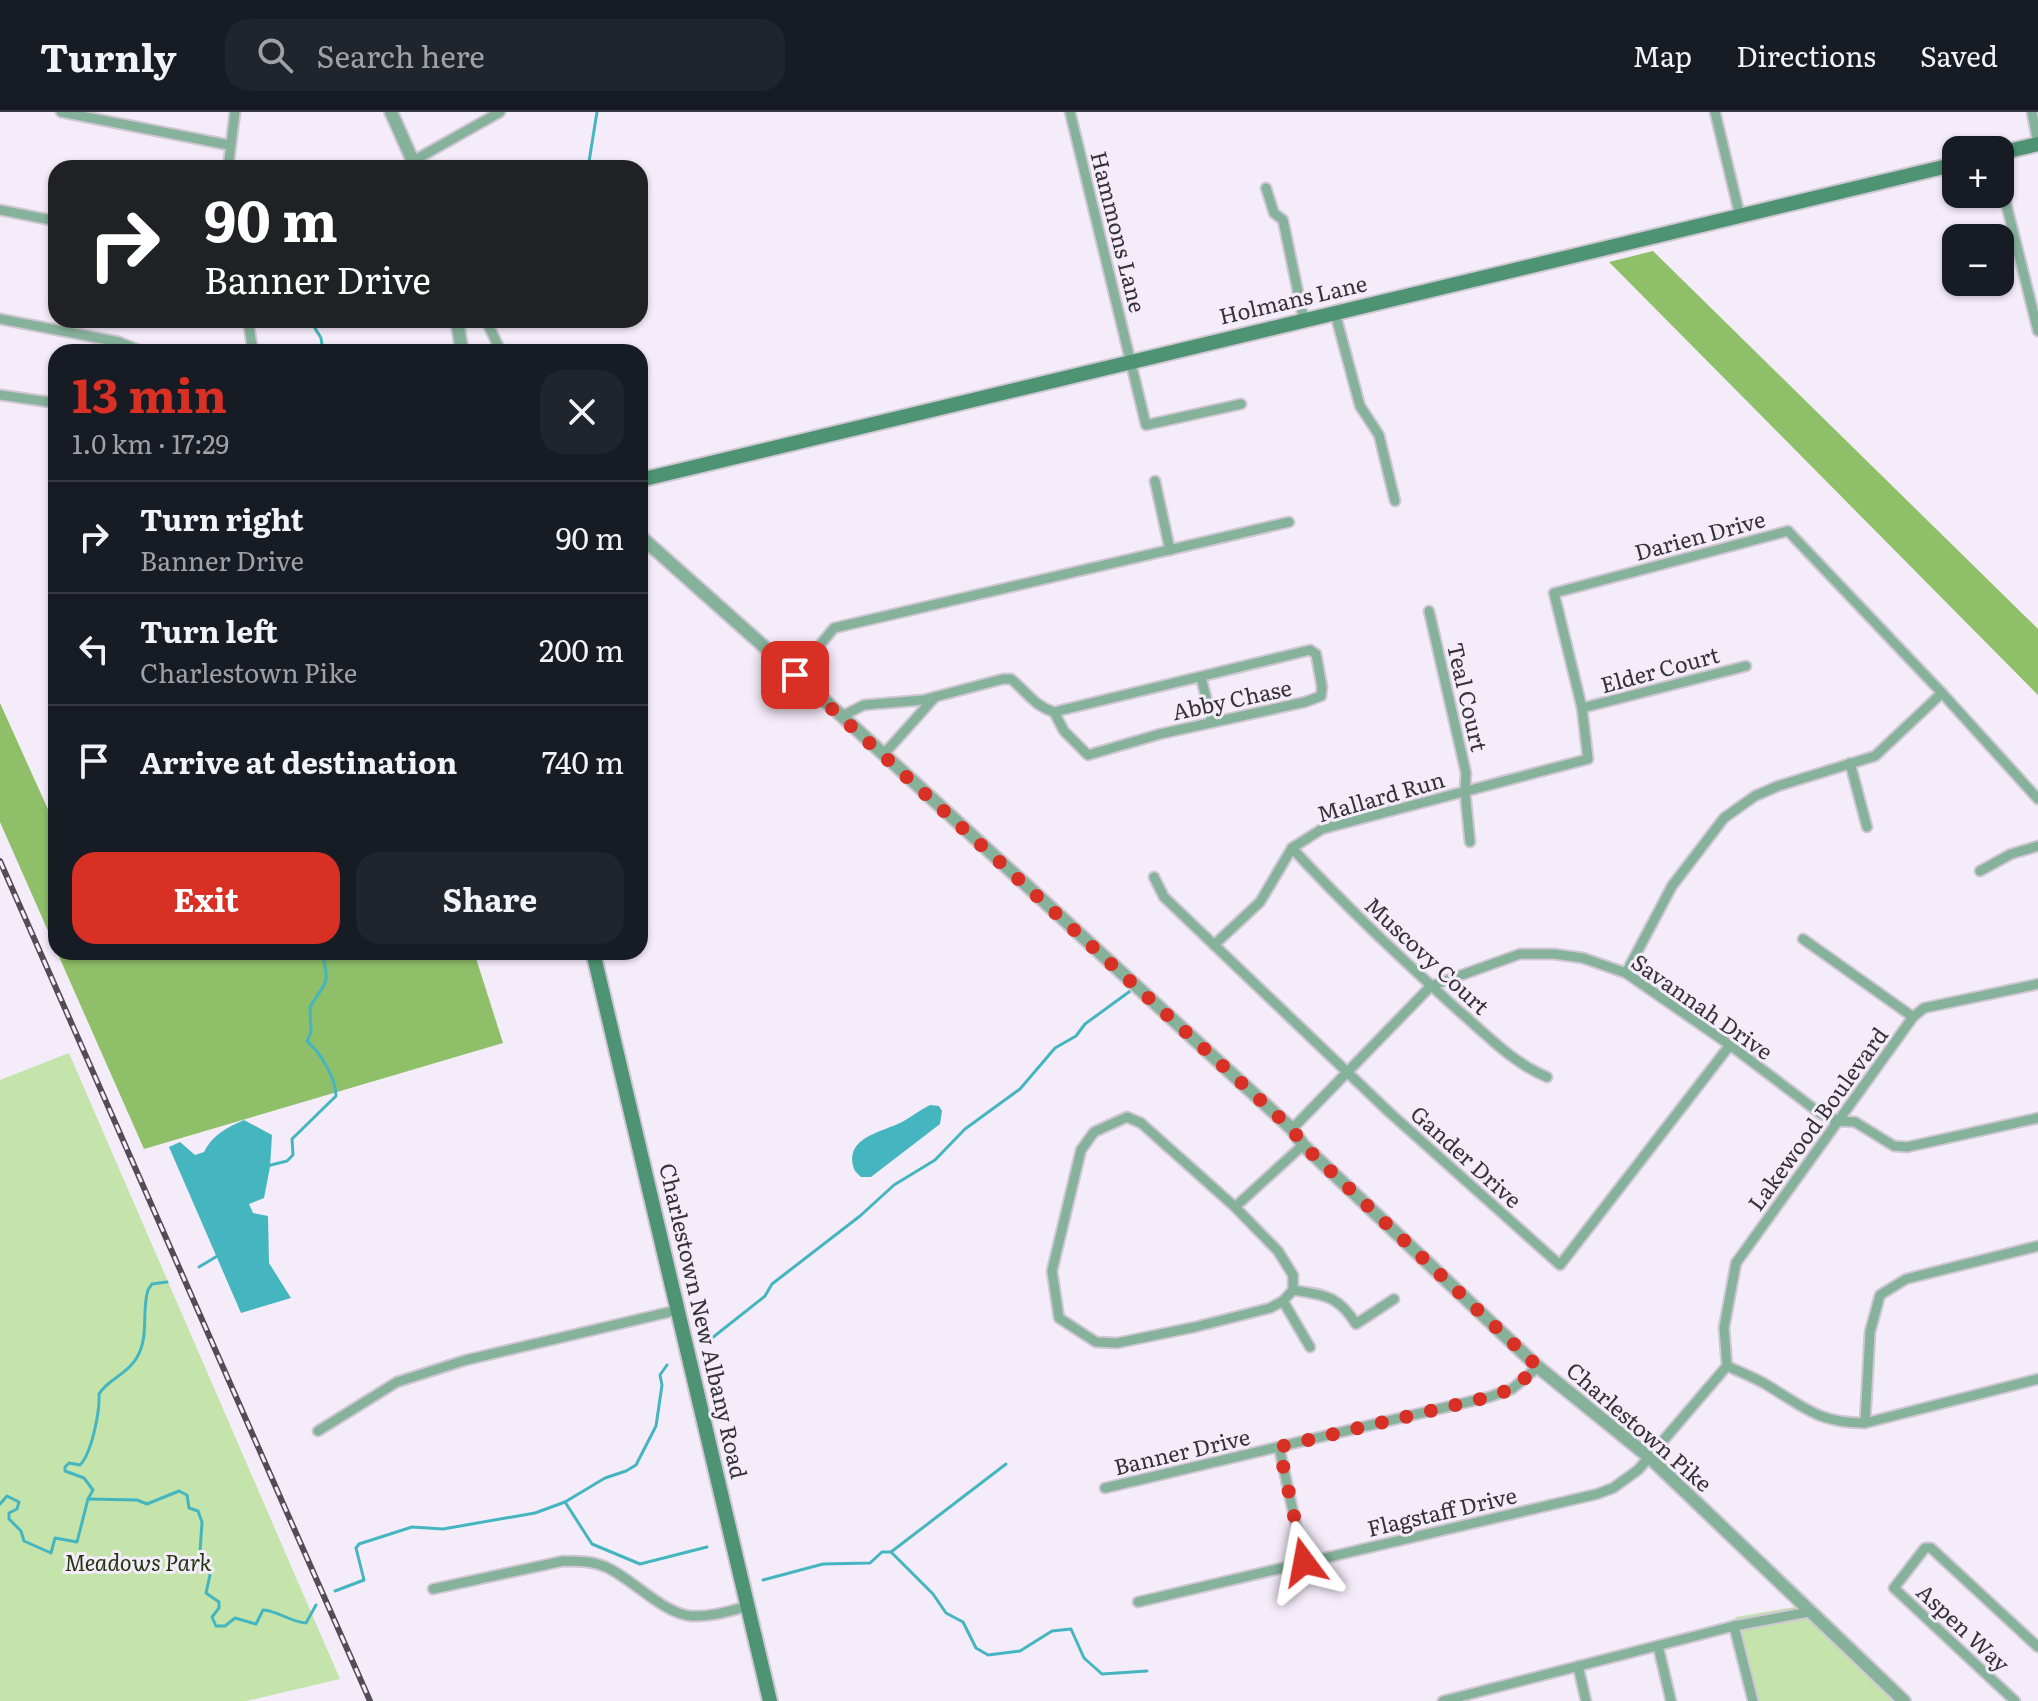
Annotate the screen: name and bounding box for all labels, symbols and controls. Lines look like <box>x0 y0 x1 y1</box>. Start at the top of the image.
search box <box>225 19 785 91</box>
text: Turnly <box>40 27 177 84</box>
icon: search <box>253 33 297 77</box>
text: Search here <box>317 33 485 77</box>
text: Map <box>1633 34 1692 76</box>
text: Directions <box>1736 34 1876 76</box>
text: Saved <box>1920 34 1998 76</box>
map controls <box>1942 136 2014 296</box>
button: + <box>1942 136 2014 208</box>
street label: Hammons Lane <box>1083 147 1155 316</box>
text: 90 m <box>204 176 338 259</box>
icon: right <box>72 192 176 296</box>
button: − <box>1942 224 2014 296</box>
text: Banner Drive <box>204 252 431 305</box>
street label: Holmans Lane <box>1215 265 1370 332</box>
text: 13 min <box>72 357 227 428</box>
button: close <box>540 370 624 454</box>
text: 1.0 km · 17:29 <box>72 423 229 462</box>
text: Turn right <box>140 496 304 540</box>
street label: Darien Drive <box>1631 501 1769 568</box>
icon: right <box>72 515 116 559</box>
text: 90 m <box>556 515 624 559</box>
text: Banner Drive <box>140 540 304 579</box>
text: Turn left <box>140 608 278 652</box>
icon: left <box>72 627 116 671</box>
text: 200 m <box>539 627 624 671</box>
street label: Elder Court <box>1597 637 1723 700</box>
street label: Teal Court <box>1440 639 1497 755</box>
pin <box>761 641 829 709</box>
text: Charlestown Pike <box>140 652 357 691</box>
icon: arrive <box>773 653 817 697</box>
street label: Abby Chase <box>1169 670 1294 727</box>
icon: arrive <box>72 739 116 783</box>
text: Arrive at destination <box>140 739 457 783</box>
text: 740 m <box>542 739 624 783</box>
street label: Mallard Run <box>1313 762 1448 830</box>
button: Exit <box>72 852 340 944</box>
button: Share <box>356 852 624 944</box>
street label: Muscovy Court <box>1358 888 1498 1022</box>
street label: Savannah Drive <box>1625 945 1780 1067</box>
street label: Lakewood Boulevard <box>1739 1019 1895 1217</box>
street label: Gander Drive <box>1404 1097 1530 1215</box>
street label: Charlestown New Albany Road <box>652 1160 757 1482</box>
street label: Charlestown Pike <box>1560 1353 1720 1499</box>
street label: Banner Drive <box>1110 1419 1253 1482</box>
street label: Flagstaff Drive <box>1364 1477 1520 1544</box>
position arrow <box>1262 1520 1346 1604</box>
park label: Meadows Park <box>64 1545 212 1578</box>
street label: Aspen Way <box>1910 1575 2018 1679</box>

